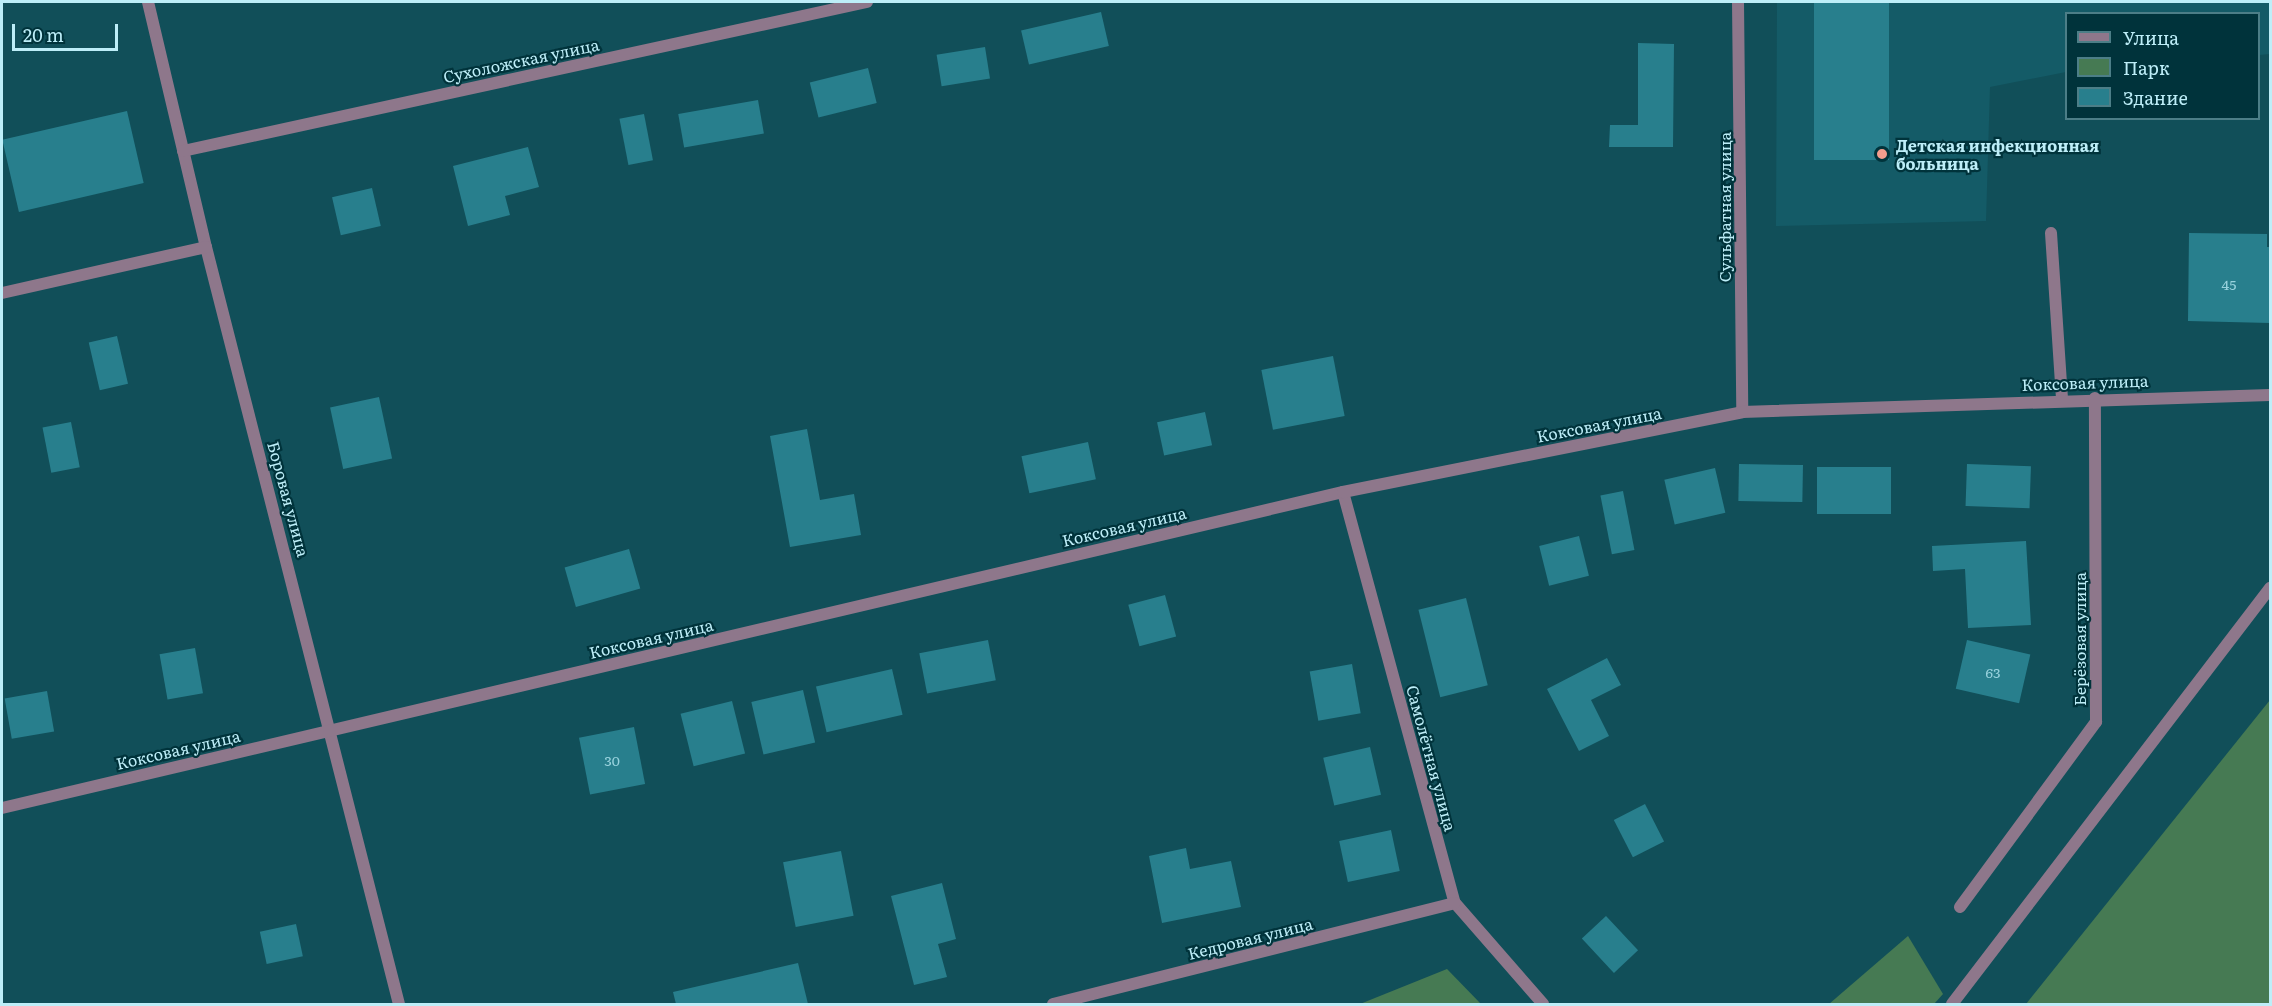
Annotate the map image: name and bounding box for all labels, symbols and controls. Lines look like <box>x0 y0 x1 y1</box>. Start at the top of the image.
scale bar <box>15 12 122 50</box>
legend <box>2065 12 2260 120</box>
text: 20 m <box>23 21 64 48</box>
text: Улица <box>2123 24 2179 51</box>
street label: Сухоложская улица <box>441 34 601 86</box>
text: Парк <box>2123 54 2170 81</box>
text: Здание <box>2123 84 2188 111</box>
street label: Сульфатная улица <box>1714 132 1734 282</box>
place label: Детская инфекционная больница <box>1896 135 2099 173</box>
marker: Детская инфекционная больница <box>1873 145 1891 163</box>
house number: 45 <box>2222 276 2236 292</box>
street label: Коксовая улица <box>2021 370 2149 394</box>
street label: Коксовая улица <box>1535 402 1663 446</box>
street label: Боровая улица <box>264 439 314 559</box>
street label: Коксовая улица <box>1060 502 1188 550</box>
street label: Берёзовая улица <box>2069 572 2089 706</box>
street label: Коксовая улица <box>587 614 715 662</box>
house number: 63 <box>1985 664 2001 680</box>
street label: Самолётная улица <box>1403 683 1461 833</box>
street label: Коксовая улица <box>114 725 242 773</box>
house number: 30 <box>604 752 620 768</box>
street label: Кедровая улица <box>1186 913 1314 963</box>

